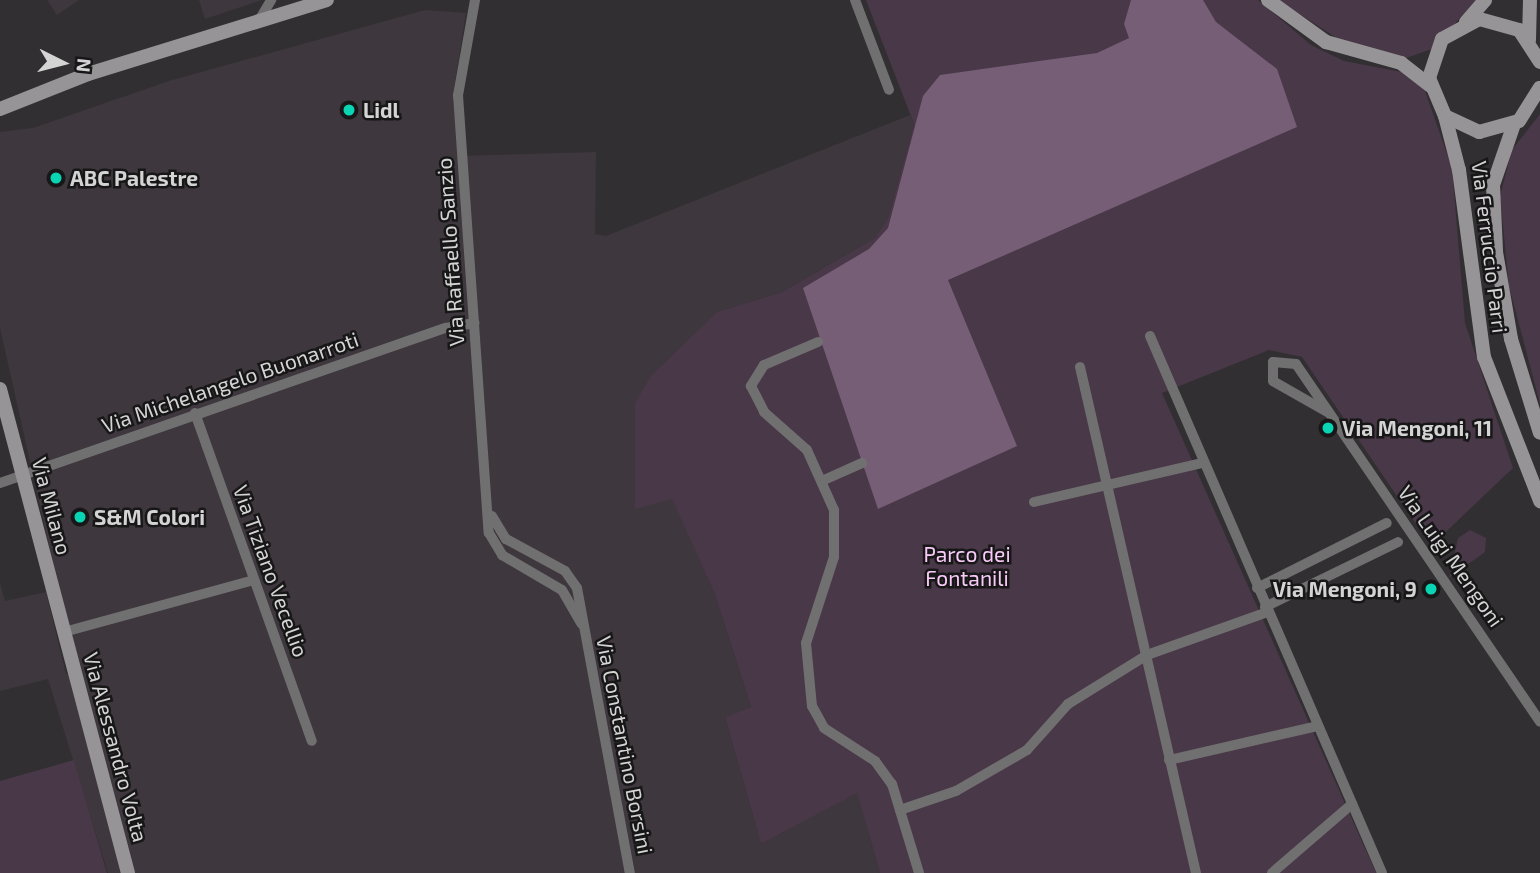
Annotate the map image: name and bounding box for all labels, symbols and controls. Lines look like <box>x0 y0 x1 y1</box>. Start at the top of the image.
north arrow <box>28 28 98 98</box>
text: N <box>72 57 97 73</box>
place label: Lidl <box>363 97 399 123</box>
marker: Lidl <box>341 102 357 118</box>
street label: Via Raffaello Sanzio <box>431 157 469 347</box>
street label: Via Ferruccio Parri <box>1467 159 1513 335</box>
place label: ABC Palestre <box>70 165 198 191</box>
marker: ABC Palestre <box>48 170 64 186</box>
street label: Via Michelangelo Buonarroti <box>98 326 362 438</box>
place label: Via Mengoni, 11 <box>1342 415 1492 441</box>
marker: Via Mengoni, 11 <box>1320 420 1336 436</box>
street label: Via Milano <box>27 455 77 557</box>
street label: Via Tiziano Vecellio <box>228 481 314 661</box>
street label: Via Luigi Mengoni <box>1393 481 1509 631</box>
place label: S&M Colori <box>94 504 205 530</box>
marker: S&M Colori <box>72 509 88 525</box>
park label: Parco dei Fontanili <box>923 541 1011 591</box>
place label: Via Mengoni, 9 <box>1273 576 1417 602</box>
marker: Via Mengoni, 9 <box>1423 581 1439 597</box>
street label: Via Constantino Borsini <box>592 634 658 856</box>
street label: Via Alessandro Volta <box>78 649 154 845</box>

